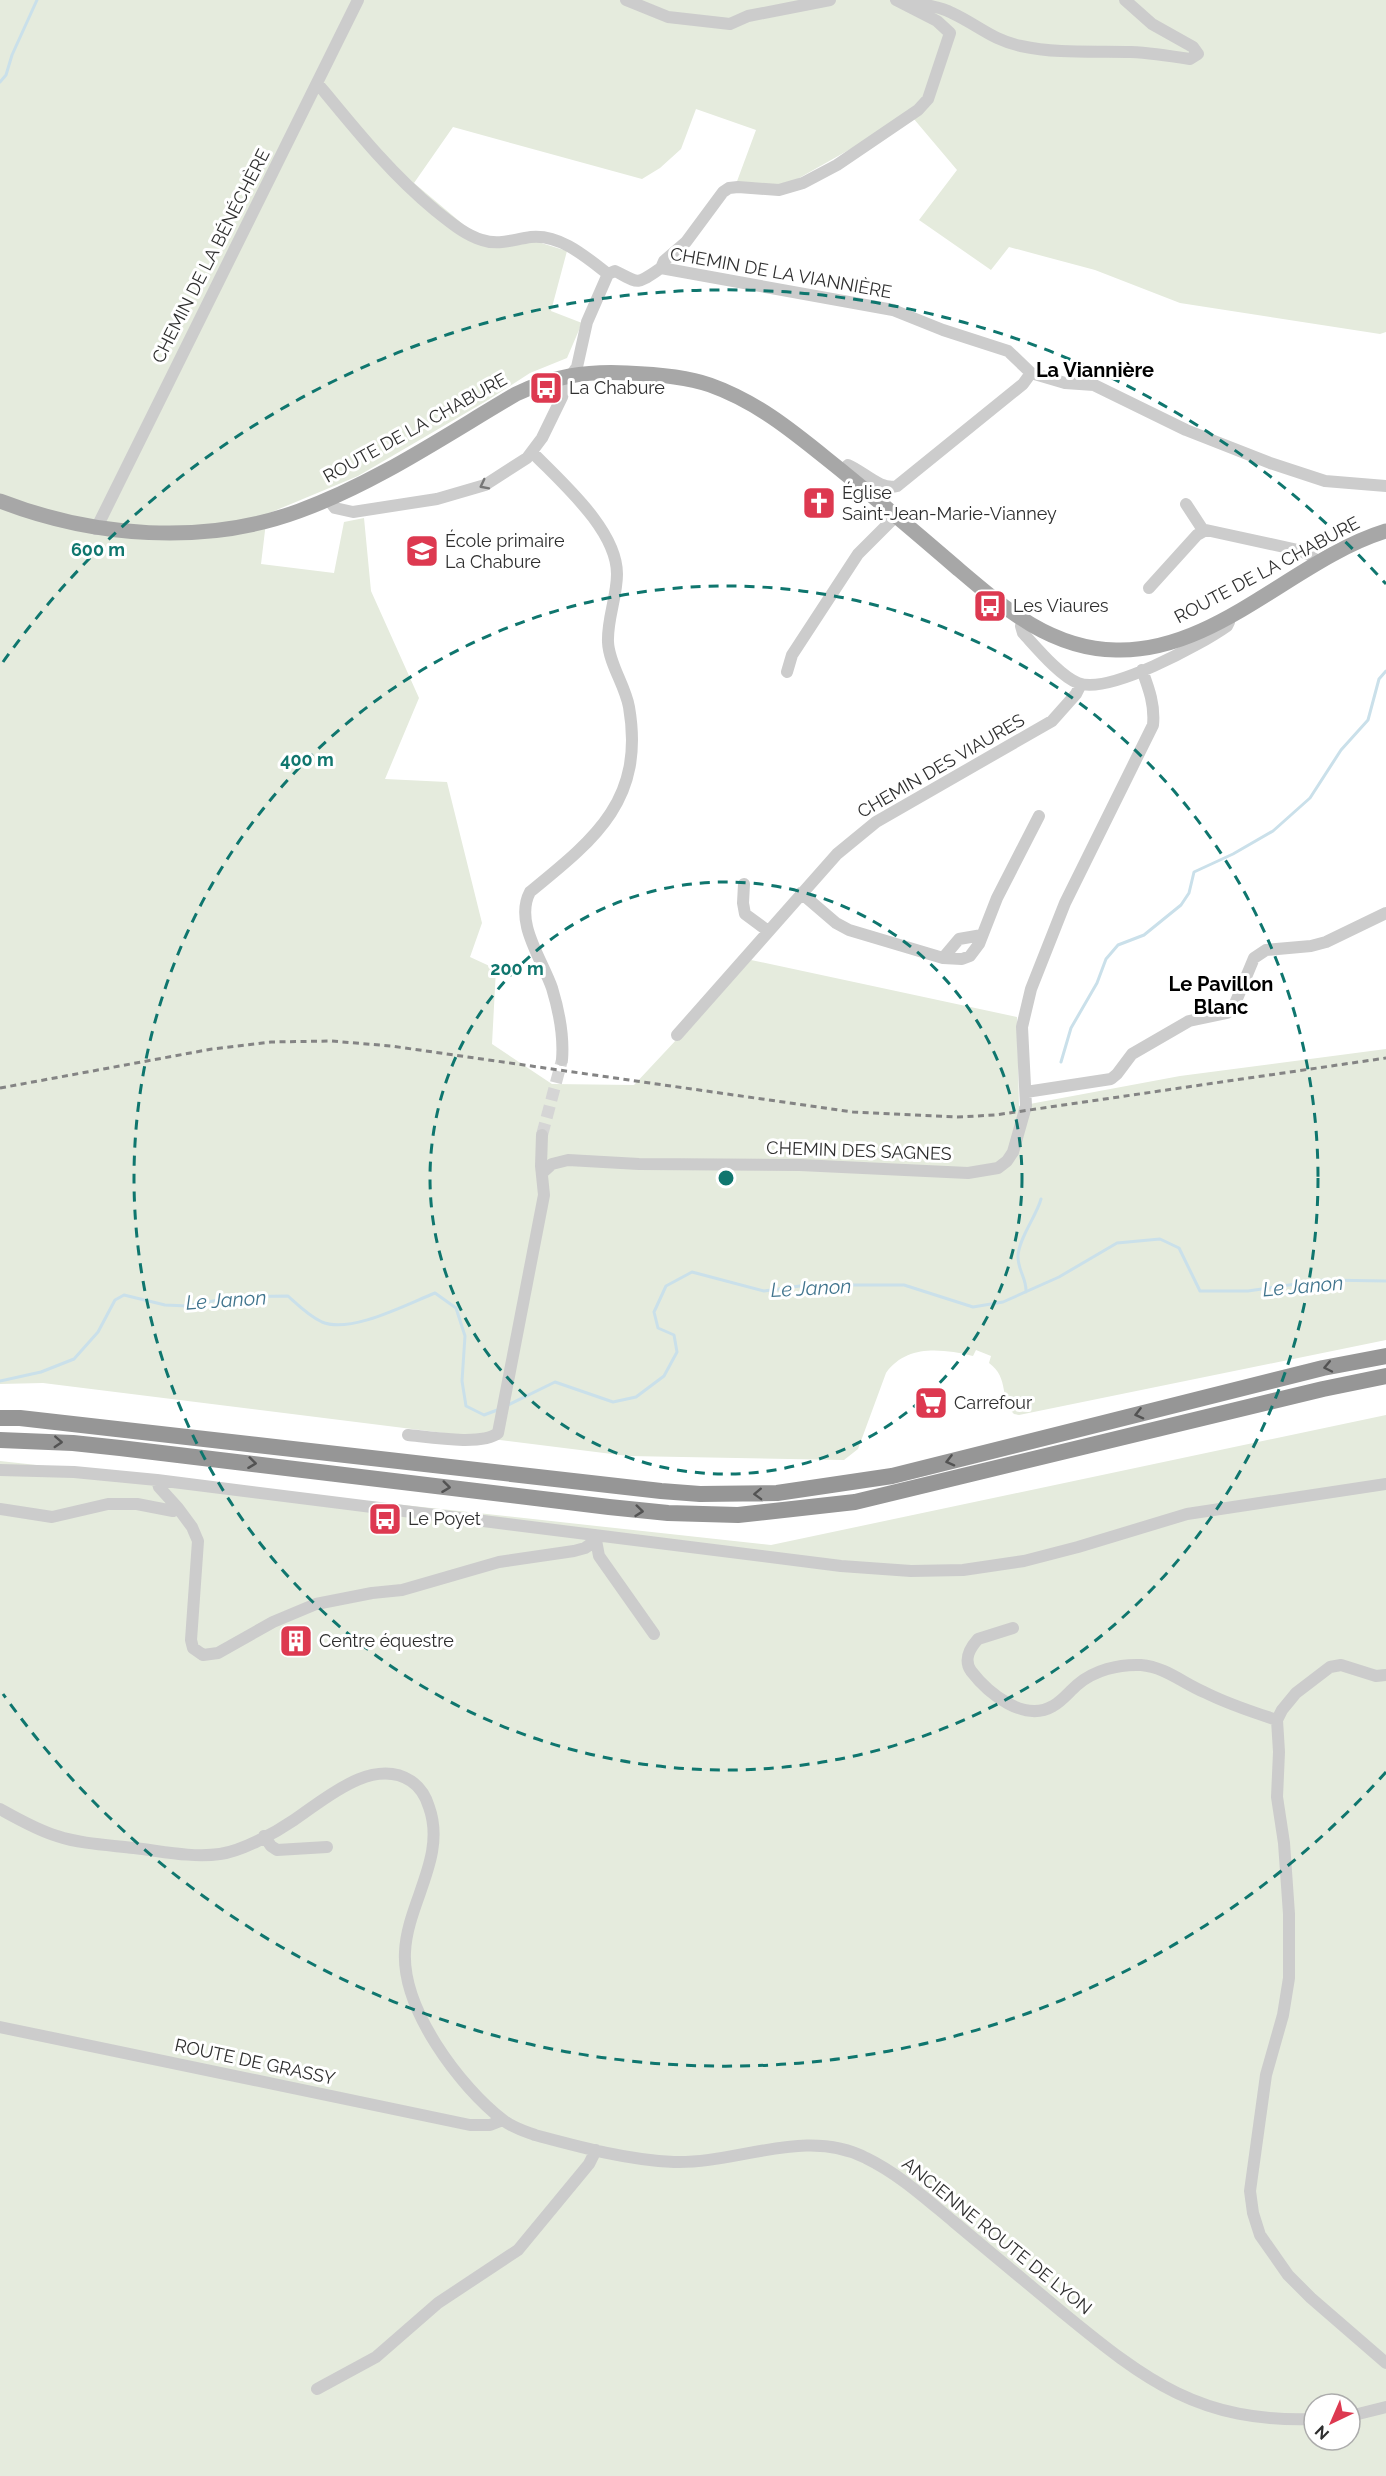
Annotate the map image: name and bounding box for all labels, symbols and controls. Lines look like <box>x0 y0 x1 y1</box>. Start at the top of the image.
street label: CHEMIN DE LA BÉNÉCHÈRE <box>146 145 274 366</box>
street label: CHEMIN DE LA VIANNIÈRE <box>669 242 894 302</box>
district label: La Viannière <box>1036 358 1154 382</box>
street label: ROUTE DE LA CHABURE <box>319 368 510 487</box>
bus stop icon: La Chabure <box>528 370 564 406</box>
place label: La Chabure <box>569 377 665 398</box>
one-way arrow <box>479 477 490 489</box>
place label: Église Saint-Jean-Marie-Vianney <box>842 481 1057 524</box>
church icon: Église Saint-Jean-Marie-Vianney <box>801 485 837 521</box>
street label: ROUTE DE LA CHABURE <box>1171 512 1363 627</box>
place label: École primaire La Chabure <box>445 529 565 572</box>
school or university icon: École primaire La Chabure <box>404 533 440 569</box>
text: 600 m <box>71 539 125 560</box>
bus stop icon: Les Viaures <box>972 588 1008 624</box>
place label: Les Viaures <box>1013 595 1109 616</box>
street label: CHEMIN DES VIAURES <box>853 709 1028 822</box>
text: 400 m <box>280 749 334 770</box>
text: 200 m <box>490 958 544 979</box>
district label: Le Pavillon Blanc <box>1169 972 1273 1019</box>
street label: CHEMIN DES SAGNES <box>766 1137 952 1164</box>
centre of rings <box>716 1168 736 1188</box>
water label: Le Janon <box>1262 1271 1344 1301</box>
water label: Le Janon <box>770 1274 852 1302</box>
water label: Le Janon <box>185 1285 267 1315</box>
one-way arrow <box>1324 1359 1334 1372</box>
supermarket icon: Carrefour <box>913 1385 949 1421</box>
place label: Carrefour <box>954 1392 1033 1413</box>
one-way arrow <box>1134 1406 1144 1419</box>
one-way arrow <box>54 1435 63 1448</box>
one-way arrow <box>945 1454 955 1467</box>
one-way arrow <box>248 1457 257 1469</box>
one-way arrow <box>441 1480 450 1493</box>
one-way arrow <box>754 1487 763 1500</box>
bus stop icon: Le Poyet <box>367 1501 403 1537</box>
one-way arrow <box>635 1504 644 1517</box>
place label: Le Poyet <box>408 1508 481 1529</box>
building icon: Centre équestre <box>278 1623 314 1659</box>
place label: Centre équestre <box>319 1630 454 1651</box>
street label: ROUTE DE GRASSY <box>173 2034 338 2089</box>
street label: ANCIENNE ROUTE DE LYON <box>898 2153 1096 2319</box>
north arrow <box>1302 2392 1362 2452</box>
text: N <box>1311 2421 1333 2444</box>

